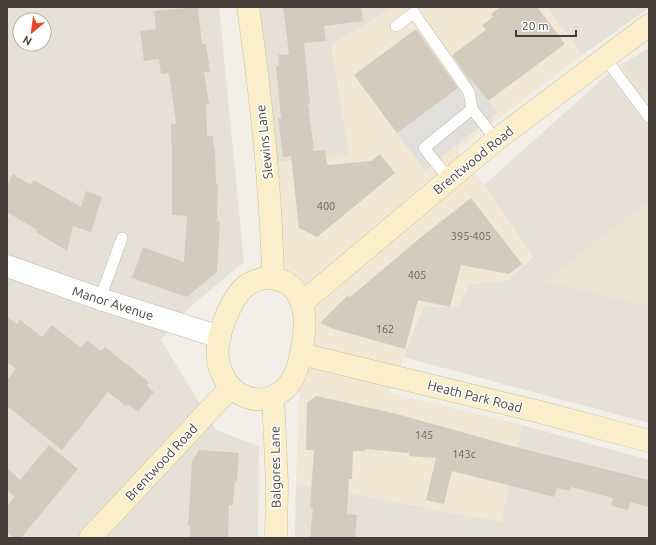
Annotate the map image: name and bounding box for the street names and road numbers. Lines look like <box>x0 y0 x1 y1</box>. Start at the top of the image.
street label: Slewins Lane <box>253 104 275 180</box>
street label: Brentwood Road <box>430 123 516 197</box>
street label: Manor Avenue <box>71 283 155 323</box>
street label: Heath Park Road <box>426 377 524 415</box>
street label: Brentwood Road <box>122 421 200 503</box>
street label: Balgores Lane <box>267 426 283 508</box>

